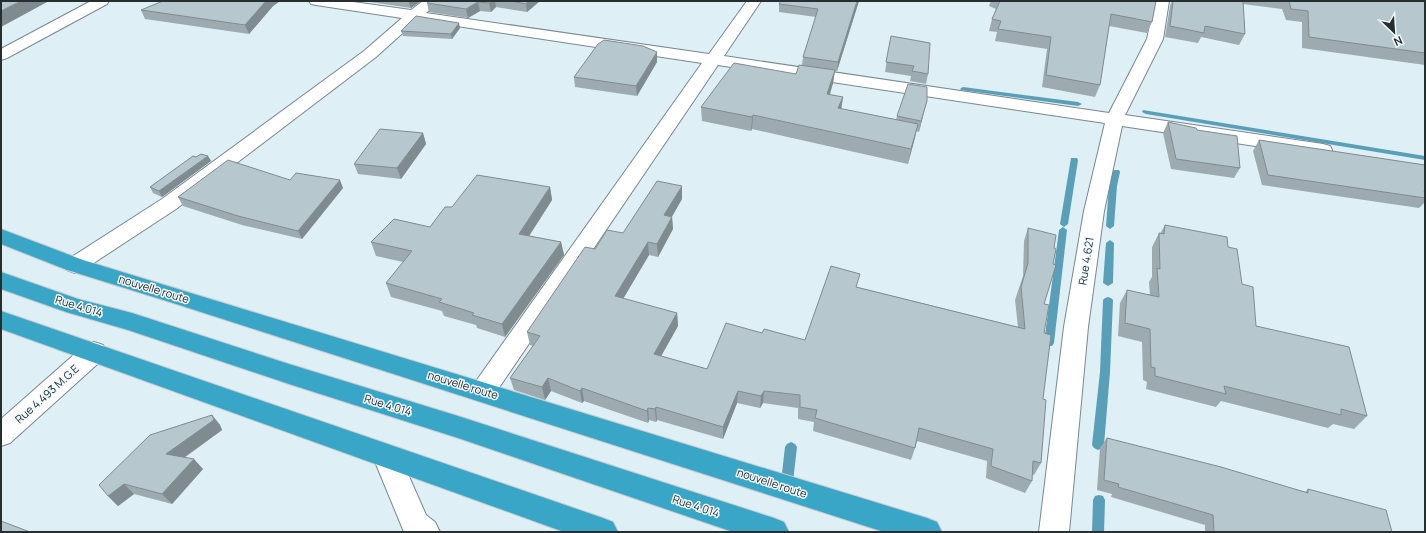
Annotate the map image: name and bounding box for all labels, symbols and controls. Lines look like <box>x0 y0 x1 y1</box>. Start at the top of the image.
north arrow <box>1374 12 1414 52</box>
text: N <box>1392 33 1405 50</box>
street label: Rue 4.621 <box>1074 236 1097 286</box>
street label: nouvelle route <box>117 271 192 306</box>
street label: Rue 4.014 <box>54 291 105 320</box>
street label: Rue 4.493 M.G.E <box>12 361 82 426</box>
street label: nouvelle route <box>426 367 501 402</box>
street label: Rue 4.014 <box>363 390 414 419</box>
street label: nouvelle route <box>735 464 810 501</box>
street label: Rue 4.014 <box>671 491 722 520</box>

